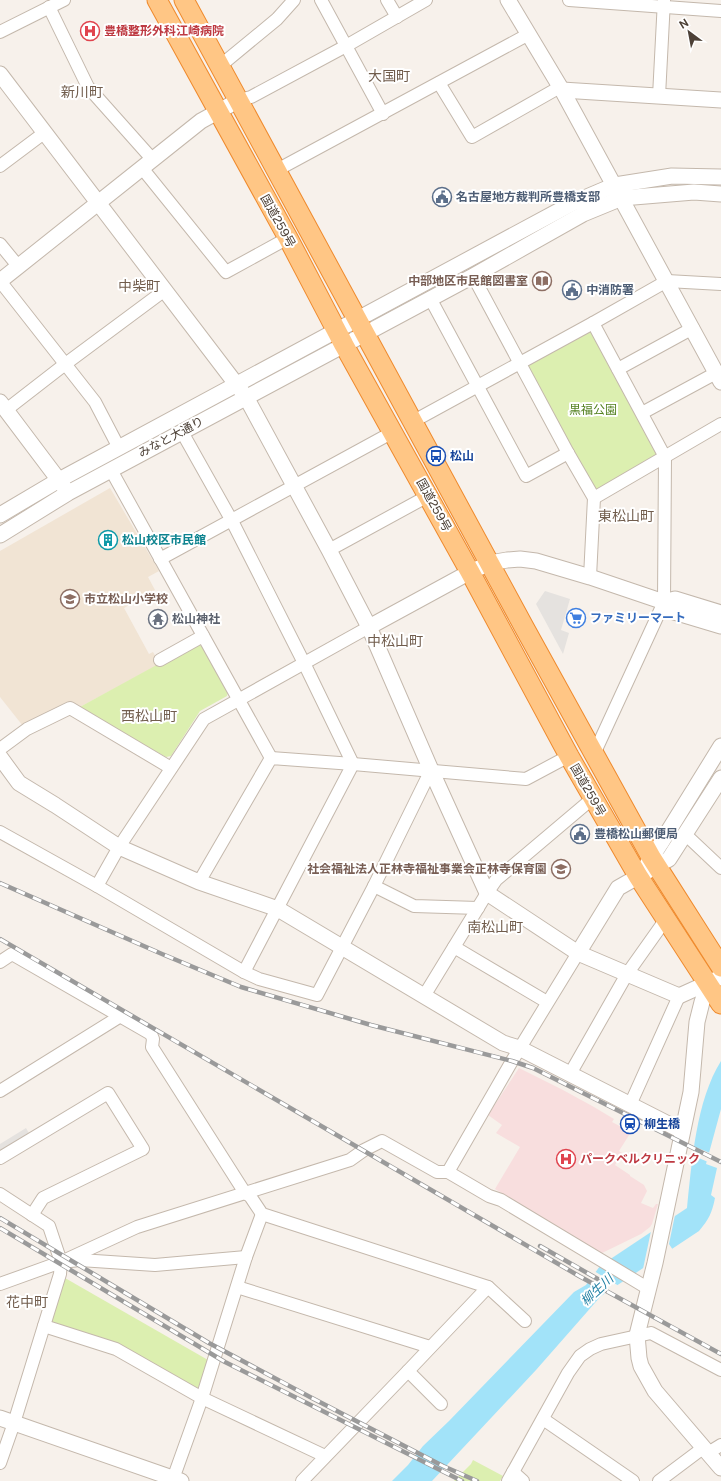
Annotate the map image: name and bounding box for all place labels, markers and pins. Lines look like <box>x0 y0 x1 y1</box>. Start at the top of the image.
hospital icon: 豊橋整形外科江崎病院 <box>79 20 101 42</box>
place label: 豊橋整形外科江崎病院 <box>104 24 224 38</box>
public building icon: 名古屋地方裁判所豊橋支部 <box>431 186 453 208</box>
place label: 名古屋地方裁判所豊橋支部 <box>456 190 600 204</box>
library icon: 中部地区市民館図書室 <box>531 270 553 292</box>
place label: 中部地区市民館図書室 <box>408 274 528 288</box>
public building icon: 中消防署 <box>561 279 583 301</box>
place label: 中消防署 <box>586 283 634 297</box>
bus stop icon: 松山 <box>425 445 447 467</box>
place label: 松山 <box>450 449 474 463</box>
building icon: 松山校区市民館 <box>97 529 119 551</box>
place label: 松山校区市民館 <box>122 533 206 547</box>
school or university icon: 市立松山小学校 <box>59 588 81 610</box>
place label: 市立松山小学校 <box>84 592 168 606</box>
supermarket icon: ファミリーマート <box>565 607 587 629</box>
temple icon: 松山神社 <box>147 608 169 630</box>
place label: ファミリーマート <box>590 611 686 625</box>
place label: 松山神社 <box>172 612 220 626</box>
public building icon: 豊橋松山郵便局 <box>569 823 591 845</box>
place label: 豊橋松山郵便局 <box>594 827 678 841</box>
school or university icon: 社会福祉法人正林寺福祉事業会正林寺保育園 <box>550 858 572 880</box>
place label: 社会福祉法人正林寺福祉事業会正林寺保育園 <box>307 862 547 876</box>
station icon: 柳生橋 <box>619 1113 641 1135</box>
place label: 柳生橋 <box>644 1117 681 1131</box>
hospital icon: パークベルクリニック <box>555 1148 577 1170</box>
place label: パークベルクリニック <box>580 1152 700 1166</box>

